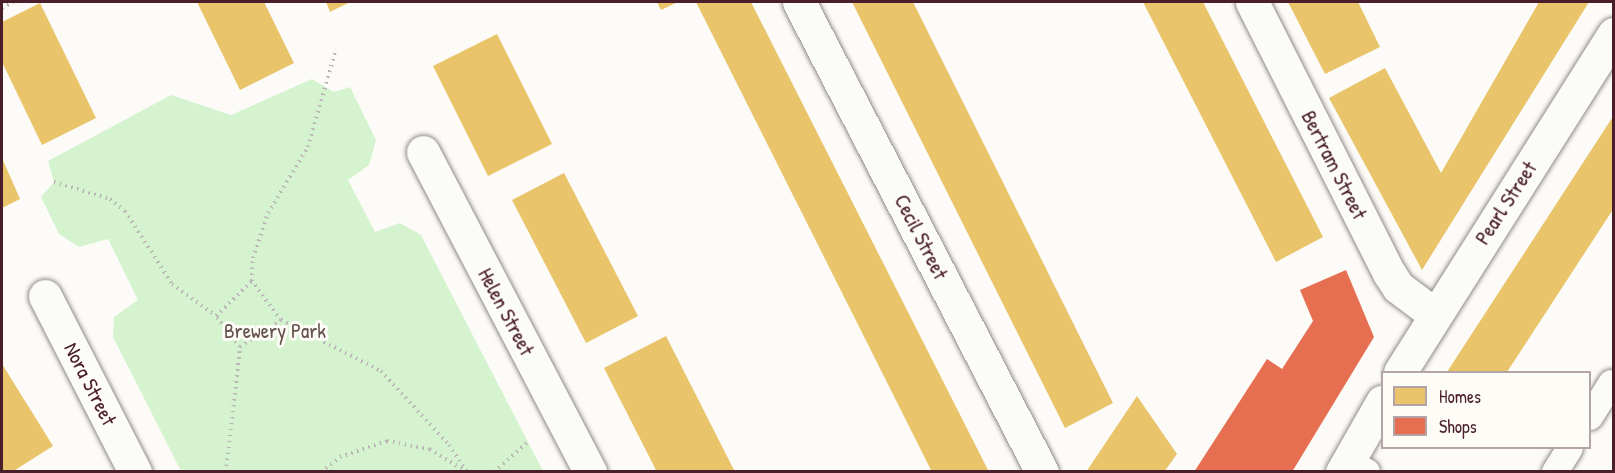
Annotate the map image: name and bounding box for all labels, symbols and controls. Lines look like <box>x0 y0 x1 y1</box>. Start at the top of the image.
street label: Bertram Street <box>1296 106 1372 224</box>
street label: Pearl Street <box>1470 157 1542 249</box>
street label: Cecil Street <box>889 190 953 284</box>
street label: Helen Street <box>472 264 540 360</box>
park label: Brewery Park <box>224 318 326 344</box>
street label: Nora Street <box>58 338 122 430</box>
legend <box>1381 371 1591 449</box>
text: Homes <box>1439 384 1481 409</box>
text: Shops <box>1439 414 1477 439</box>

